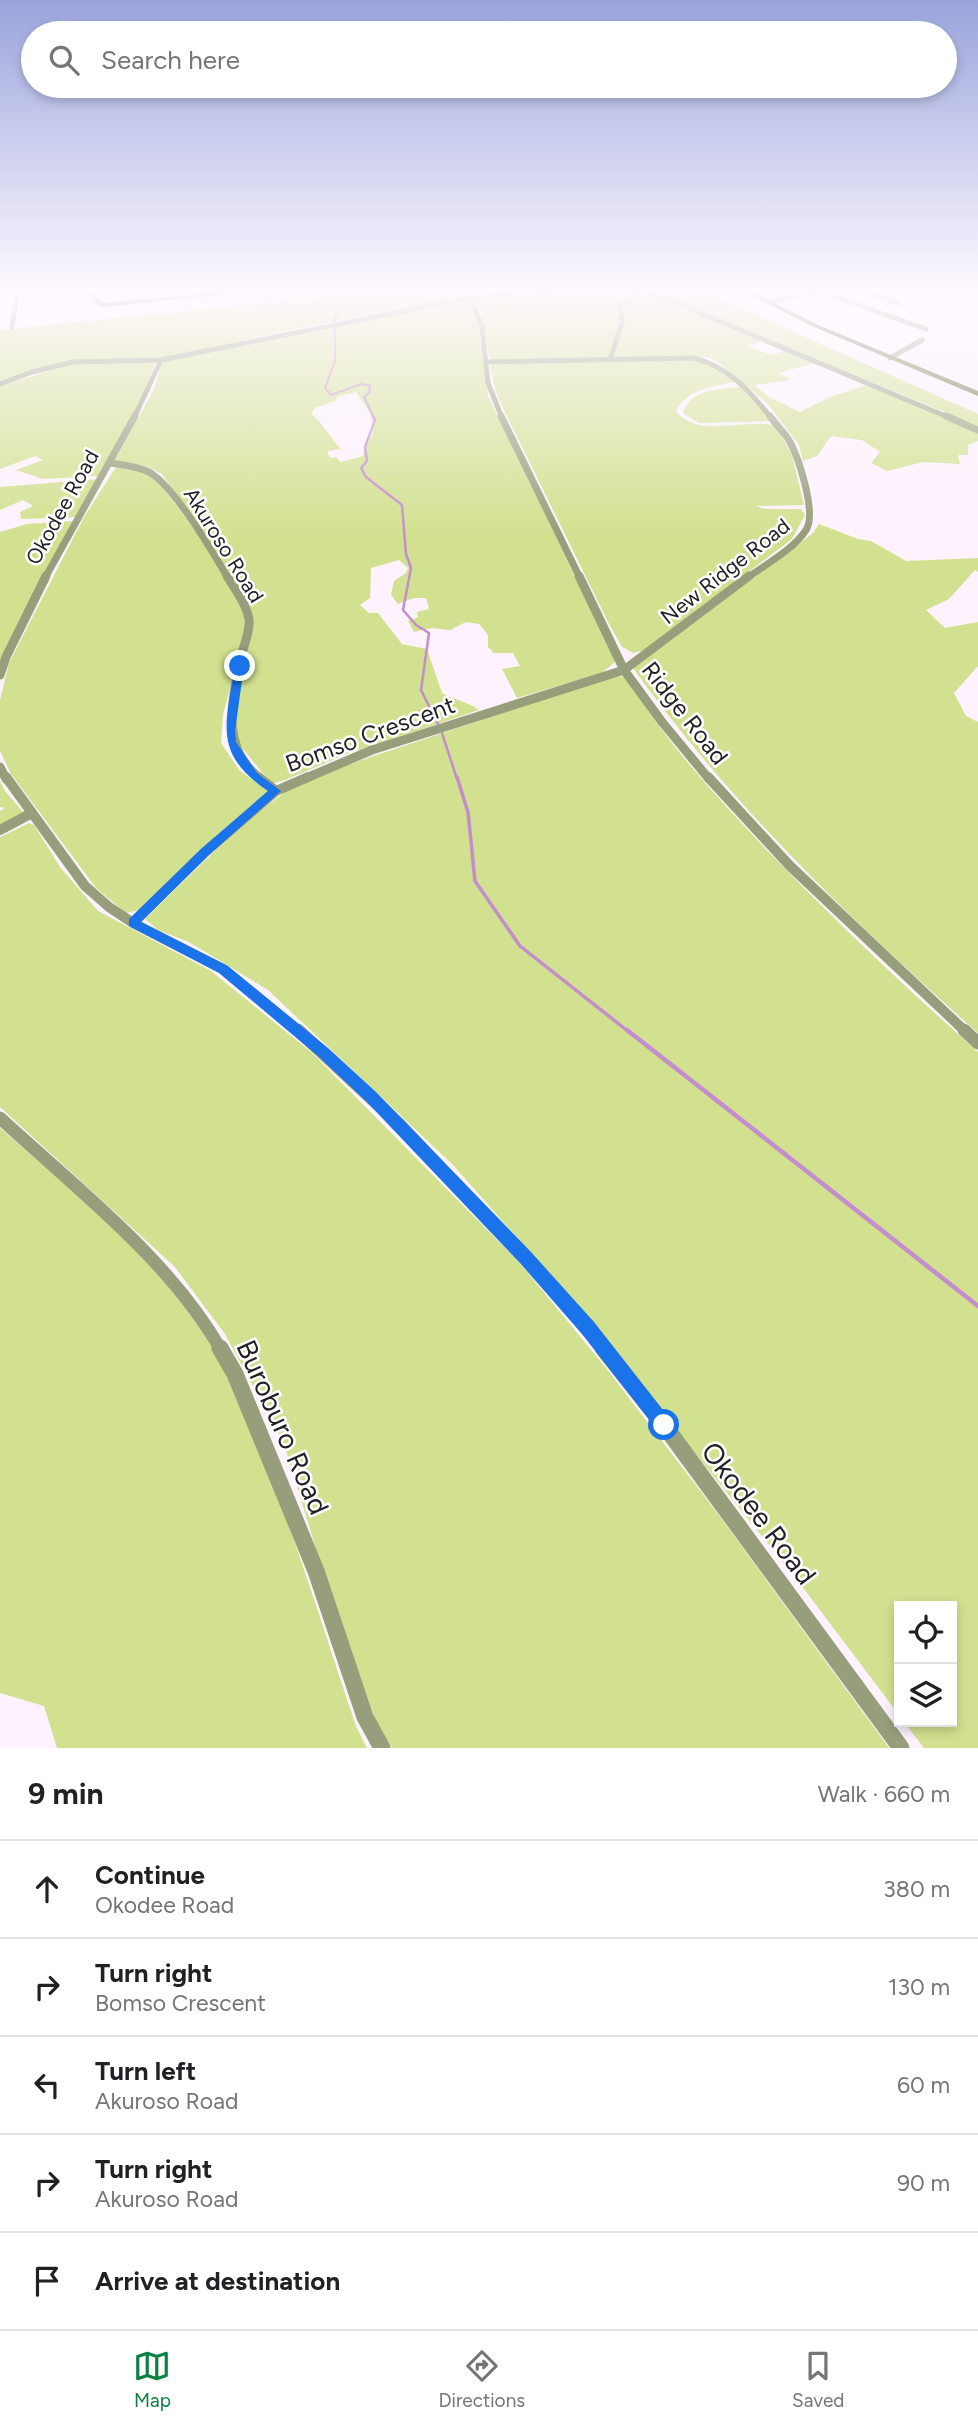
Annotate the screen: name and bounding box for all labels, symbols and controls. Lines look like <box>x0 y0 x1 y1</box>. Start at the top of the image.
search box <box>21 21 957 98</box>
icon: search <box>45 41 83 79</box>
text: Search here <box>101 44 240 76</box>
street label: Okodee Road <box>20 445 104 569</box>
street label: Akuroso Road <box>179 483 269 607</box>
street label: New Ridge Road <box>656 513 794 629</box>
route end <box>224 650 255 681</box>
street label: Ridge Road <box>636 656 734 770</box>
street label: Bomso Crescent <box>281 690 459 778</box>
street label: Buroburo Road <box>229 1334 337 1520</box>
route start <box>648 1409 679 1440</box>
street label: Okodee Road <box>694 1435 824 1591</box>
map controls <box>894 1601 957 1727</box>
button: locate <box>894 1601 957 1664</box>
button: layers <box>894 1664 957 1727</box>
text: 9 min <box>28 1775 104 1812</box>
text: Walk · 660 m <box>818 1780 950 1808</box>
text: Continue <box>95 1859 205 1891</box>
icon: ahead <box>28 1870 66 1908</box>
text: 380 m <box>883 1875 950 1903</box>
text: Okodee Road <box>95 1891 234 1919</box>
text: Turn right <box>95 1957 212 1989</box>
icon: right <box>28 1968 66 2006</box>
text: 130 m <box>888 1973 950 2001</box>
text: Bomso Crescent <box>95 1989 266 2017</box>
text: Turn left <box>95 2055 196 2087</box>
icon: left <box>28 2066 66 2104</box>
text: 60 m <box>897 2071 950 2099</box>
text: Akuroso Road <box>95 2087 238 2115</box>
text: Turn right <box>95 2153 212 2185</box>
icon: right <box>28 2164 66 2202</box>
text: 90 m <box>897 2169 950 2197</box>
text: Akuroso Road <box>95 2185 238 2213</box>
icon: arrive <box>28 2262 66 2300</box>
text: Arrive at destination <box>95 2265 340 2297</box>
tab: Map <box>133 2347 171 2412</box>
tab: Directions <box>438 2347 525 2412</box>
tab: Saved <box>792 2347 844 2412</box>

